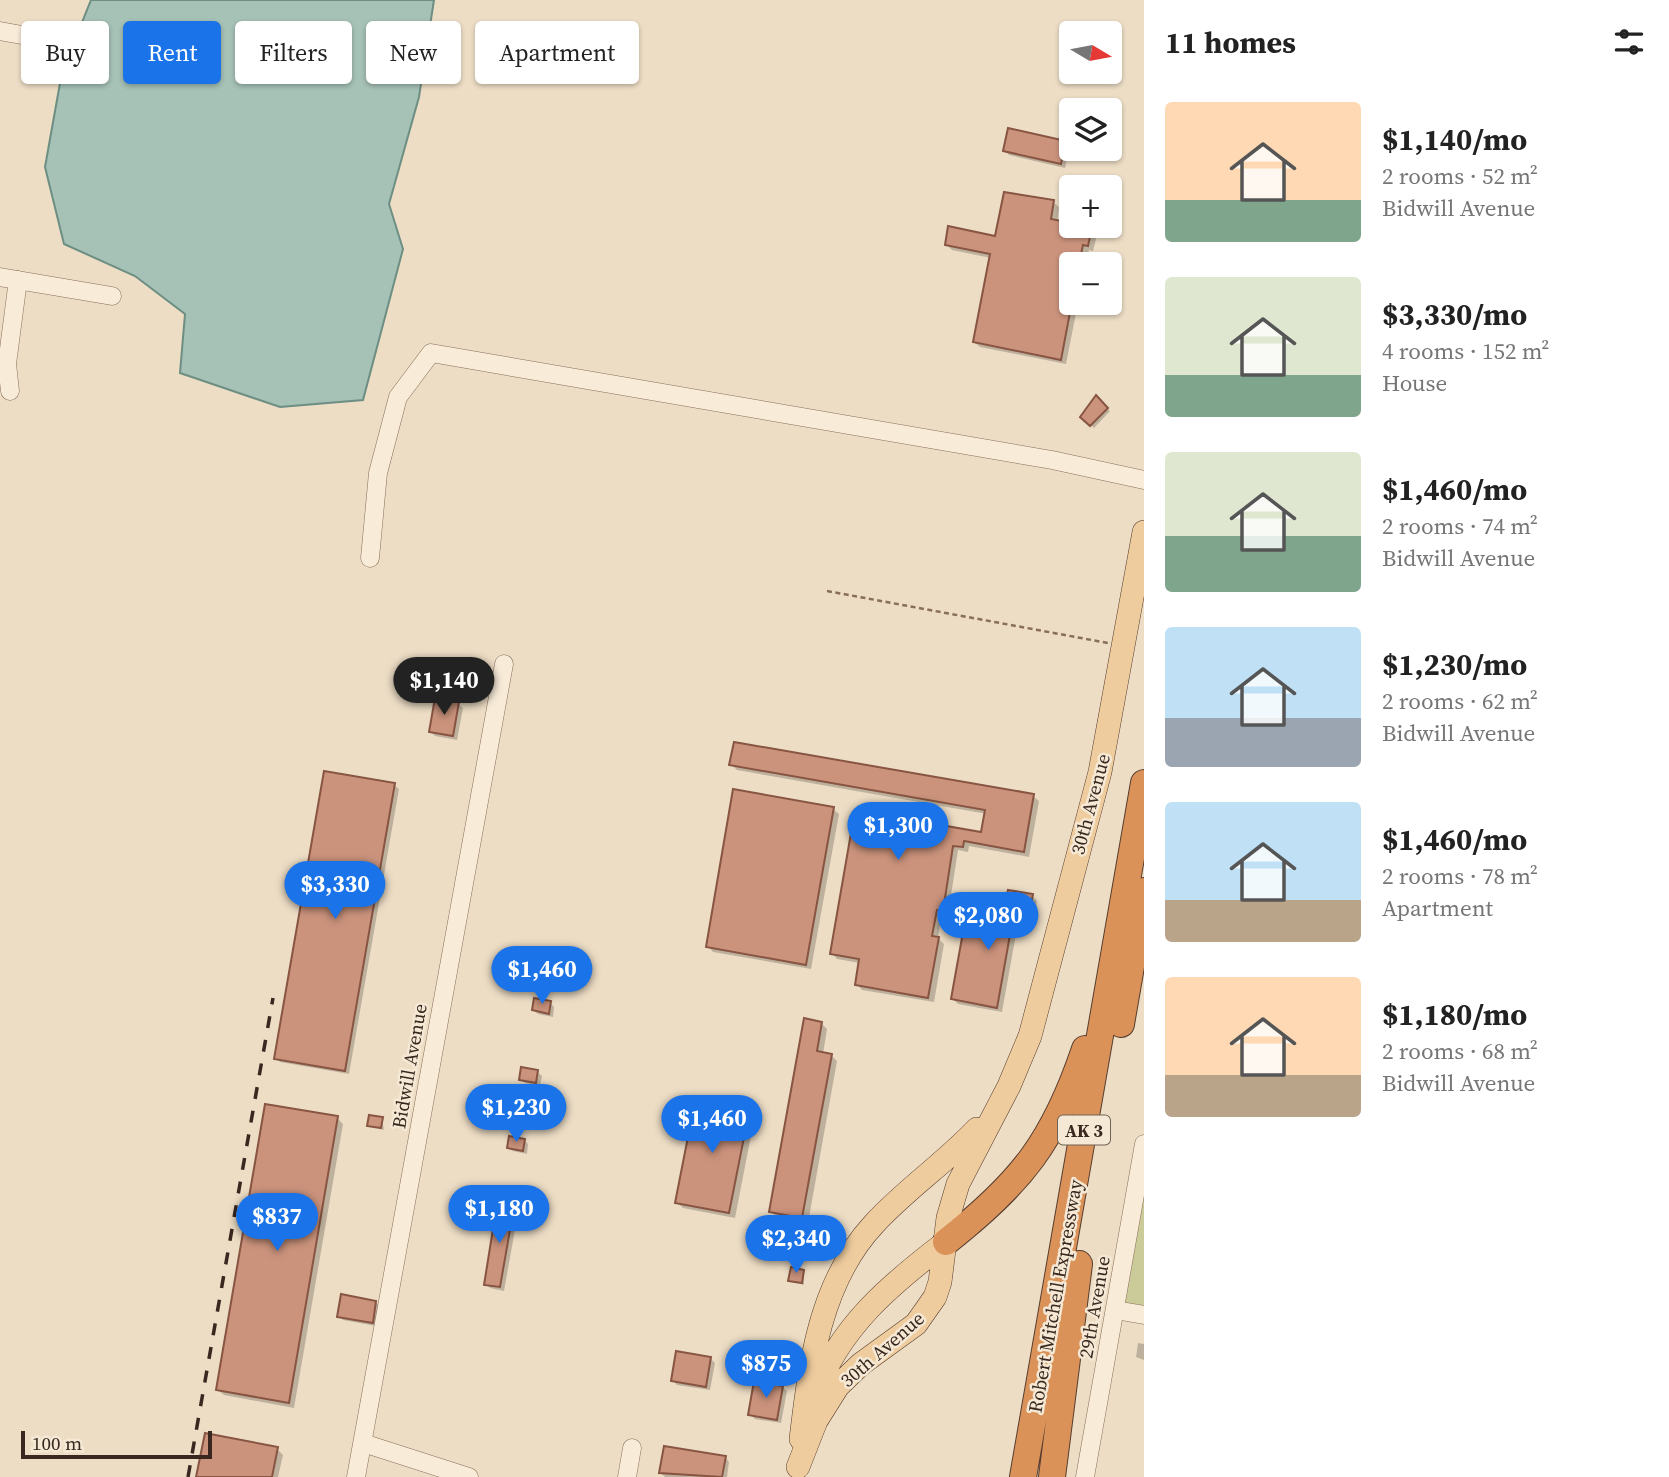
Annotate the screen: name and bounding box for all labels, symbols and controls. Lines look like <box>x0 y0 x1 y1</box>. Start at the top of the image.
chip: Buy <box>21 21 109 84</box>
chip: Rent <box>123 21 221 84</box>
chip: Filters <box>235 21 352 84</box>
chip: New <box>366 21 461 84</box>
chip: Apartment <box>475 21 639 84</box>
north arrow <box>1059 21 1122 84</box>
map controls <box>1059 21 1122 315</box>
text: 11 homes <box>1165 22 1296 63</box>
icon: filters <box>1610 23 1648 61</box>
button: layers <box>1059 98 1122 161</box>
text: $1,140/mo <box>1382 119 1527 160</box>
icon: home <box>1221 130 1305 214</box>
text: 2 rooms · 52 m² <box>1382 160 1538 192</box>
button: + <box>1059 175 1122 238</box>
text: Bidwill Avenue <box>1382 192 1535 224</box>
button: − <box>1059 252 1122 315</box>
text: $3,330/mo <box>1382 294 1527 335</box>
icon: home <box>1221 305 1305 389</box>
text: 4 rooms · 152 m² <box>1382 335 1549 367</box>
text: House <box>1382 367 1447 399</box>
text: $1,460/mo <box>1382 469 1527 510</box>
icon: home <box>1221 480 1305 564</box>
text: 2 rooms · 74 m² <box>1382 510 1538 542</box>
text: Bidwill Avenue <box>1382 542 1535 574</box>
text: $1,230/mo <box>1382 644 1527 685</box>
icon: home <box>1221 655 1305 739</box>
pin: $1,140 <box>387 658 501 717</box>
text: $1,140 <box>409 664 479 696</box>
text: 2 rooms · 62 m² <box>1382 685 1538 717</box>
text: Bidwill Avenue <box>1382 717 1535 749</box>
street label: 30th Avenue <box>1064 751 1116 857</box>
pin: $1,300 <box>841 802 955 862</box>
text: $1,300 <box>863 809 933 841</box>
text: $1,460/mo <box>1382 819 1527 860</box>
icon: home <box>1221 830 1305 914</box>
text: 2 rooms · 78 m² <box>1382 860 1538 892</box>
pin: $3,330 <box>278 862 392 921</box>
text: $3,330 <box>300 868 370 900</box>
pin: $2,080 <box>931 892 1045 952</box>
text: Apartment <box>1382 892 1493 924</box>
text: $2,080 <box>953 899 1023 931</box>
pin: $1,460 <box>485 946 599 1006</box>
text: $1,460 <box>507 953 577 985</box>
text: $1,180/mo <box>1382 994 1527 1035</box>
street label: Bidwill Avenue <box>385 1001 433 1131</box>
icon: home <box>1221 1005 1305 1089</box>
text: 2 rooms · 68 m² <box>1382 1035 1538 1067</box>
text: Bidwill Avenue <box>1382 1067 1535 1099</box>
pin: $1,230 <box>459 1084 573 1144</box>
text: $1,230 <box>481 1091 551 1123</box>
pin: $1,460 <box>655 1096 769 1155</box>
text: $1,460 <box>677 1102 747 1134</box>
road number: AK 3 <box>1058 1115 1110 1144</box>
street label: Robert Mitchell Expressway <box>1022 1177 1088 1415</box>
pin: $1,180 <box>442 1186 556 1245</box>
text: $1,180 <box>464 1192 534 1224</box>
pin: $837 <box>236 1194 318 1253</box>
text: $837 <box>252 1200 302 1232</box>
pin: $2,340 <box>739 1216 853 1275</box>
text: $2,340 <box>761 1222 831 1254</box>
street label: 29th Avenue <box>1072 1254 1116 1360</box>
street label: 30th Avenue <box>834 1305 930 1393</box>
pin: $875 <box>725 1340 807 1400</box>
text: $875 <box>741 1347 791 1379</box>
scale bar <box>21 1428 212 1460</box>
text: 100 m <box>32 1430 82 1456</box>

